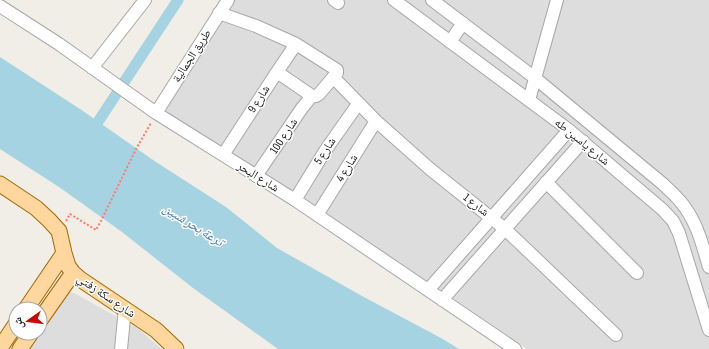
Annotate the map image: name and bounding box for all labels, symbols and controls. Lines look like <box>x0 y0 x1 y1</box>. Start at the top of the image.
street label: طريق الجمالية <box>169 27 215 85</box>
street label: شارع 9 <box>245 82 274 116</box>
street label: شارع 100 <box>267 115 301 157</box>
street label: شارع ياسين طه <box>551 115 613 169</box>
street label: شارع 5 <box>311 134 339 167</box>
street label: شارع 4 <box>333 151 361 185</box>
street label: شارع البحر <box>233 158 282 196</box>
street label: شارع 1 <box>460 190 492 220</box>
water label: ترعة بحر شبين <box>160 200 229 252</box>
street label: شارع سكة زفتي <box>73 271 138 323</box>
north arrow <box>8 301 48 341</box>
text: ش <box>11 316 27 331</box>

